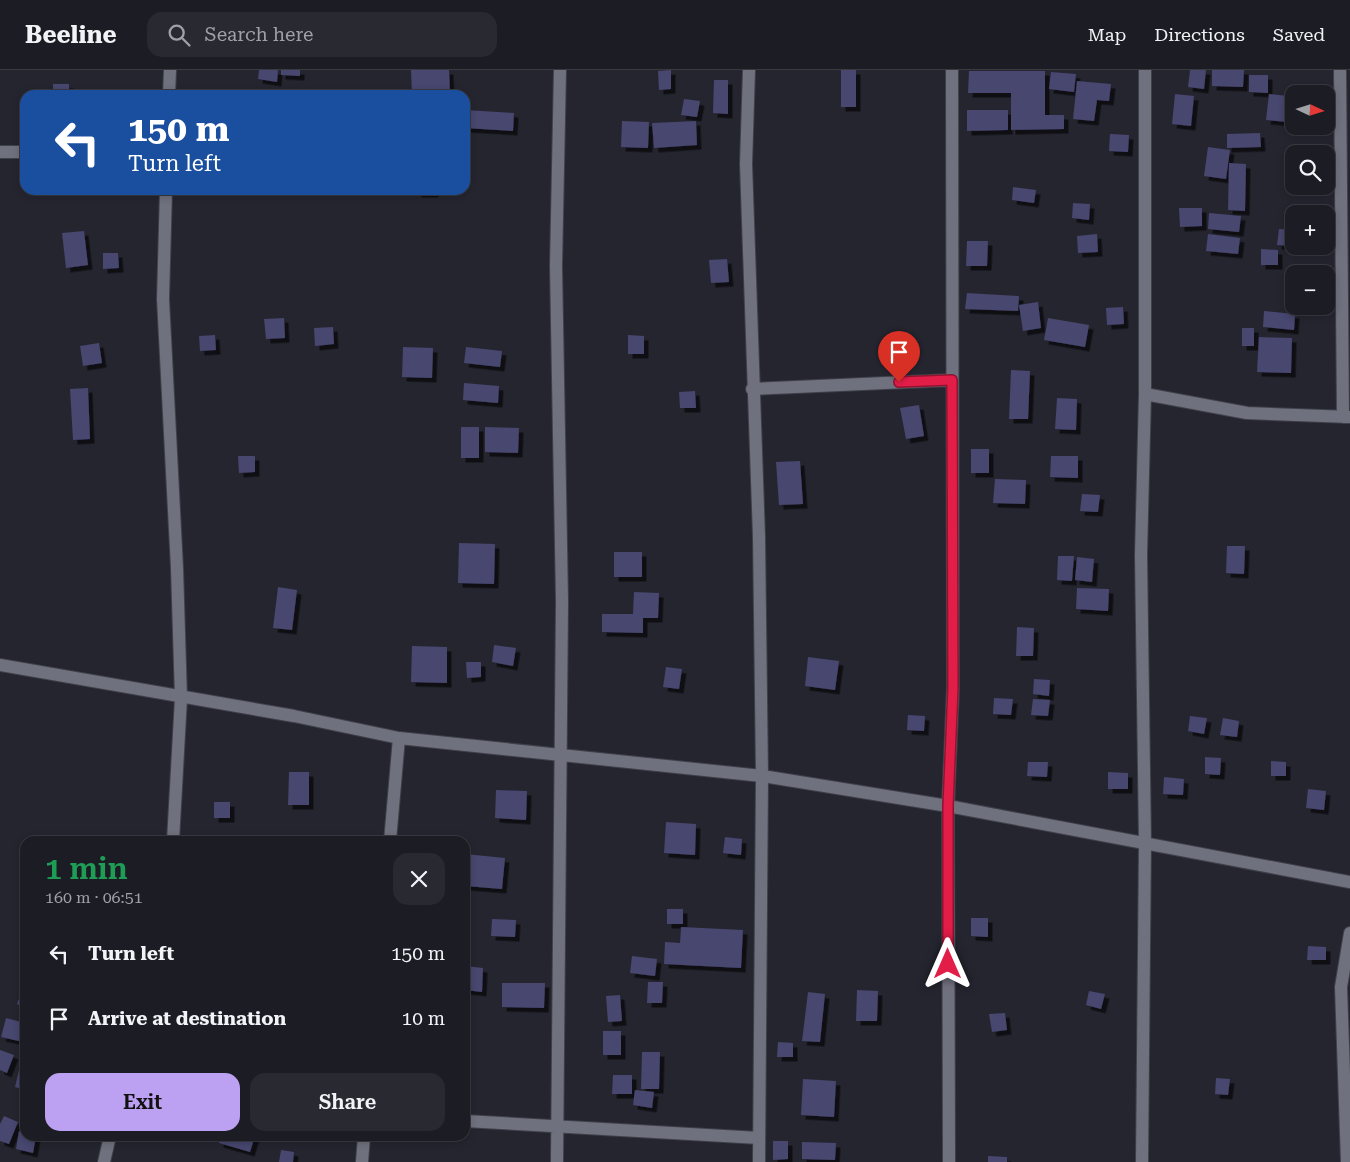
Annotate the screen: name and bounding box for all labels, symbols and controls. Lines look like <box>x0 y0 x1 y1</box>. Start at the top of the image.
search box <box>147 12 497 57</box>
text: Beeline <box>25 21 117 49</box>
icon: search <box>165 21 193 49</box>
text: Search here <box>205 23 313 46</box>
text: Map <box>1088 24 1126 45</box>
text: Directions <box>1154 24 1245 45</box>
text: Saved <box>1273 24 1325 45</box>
north arrow <box>1285 85 1335 135</box>
map controls <box>1285 85 1335 315</box>
text: 150 m <box>128 109 229 150</box>
icon: left <box>45 110 110 175</box>
button: search <box>1285 145 1335 195</box>
text: Turn left <box>128 151 221 176</box>
button: + <box>1285 205 1335 255</box>
button: − <box>1285 265 1335 315</box>
pin <box>878 331 920 382</box>
icon: arrive <box>885 338 913 366</box>
text: 1 min <box>45 851 128 886</box>
button: close <box>393 853 445 905</box>
text: 160 m · 06:51 <box>45 888 143 907</box>
position arrow <box>921 937 973 989</box>
icon: left <box>45 940 73 968</box>
text: Turn left <box>88 942 174 965</box>
text: 150 m <box>391 942 445 965</box>
icon: arrive <box>45 1005 73 1033</box>
text: Arrive at destination <box>88 1007 286 1030</box>
text: 10 m <box>402 1007 445 1030</box>
button: Exit <box>45 1073 240 1131</box>
button: Share <box>250 1073 445 1131</box>

